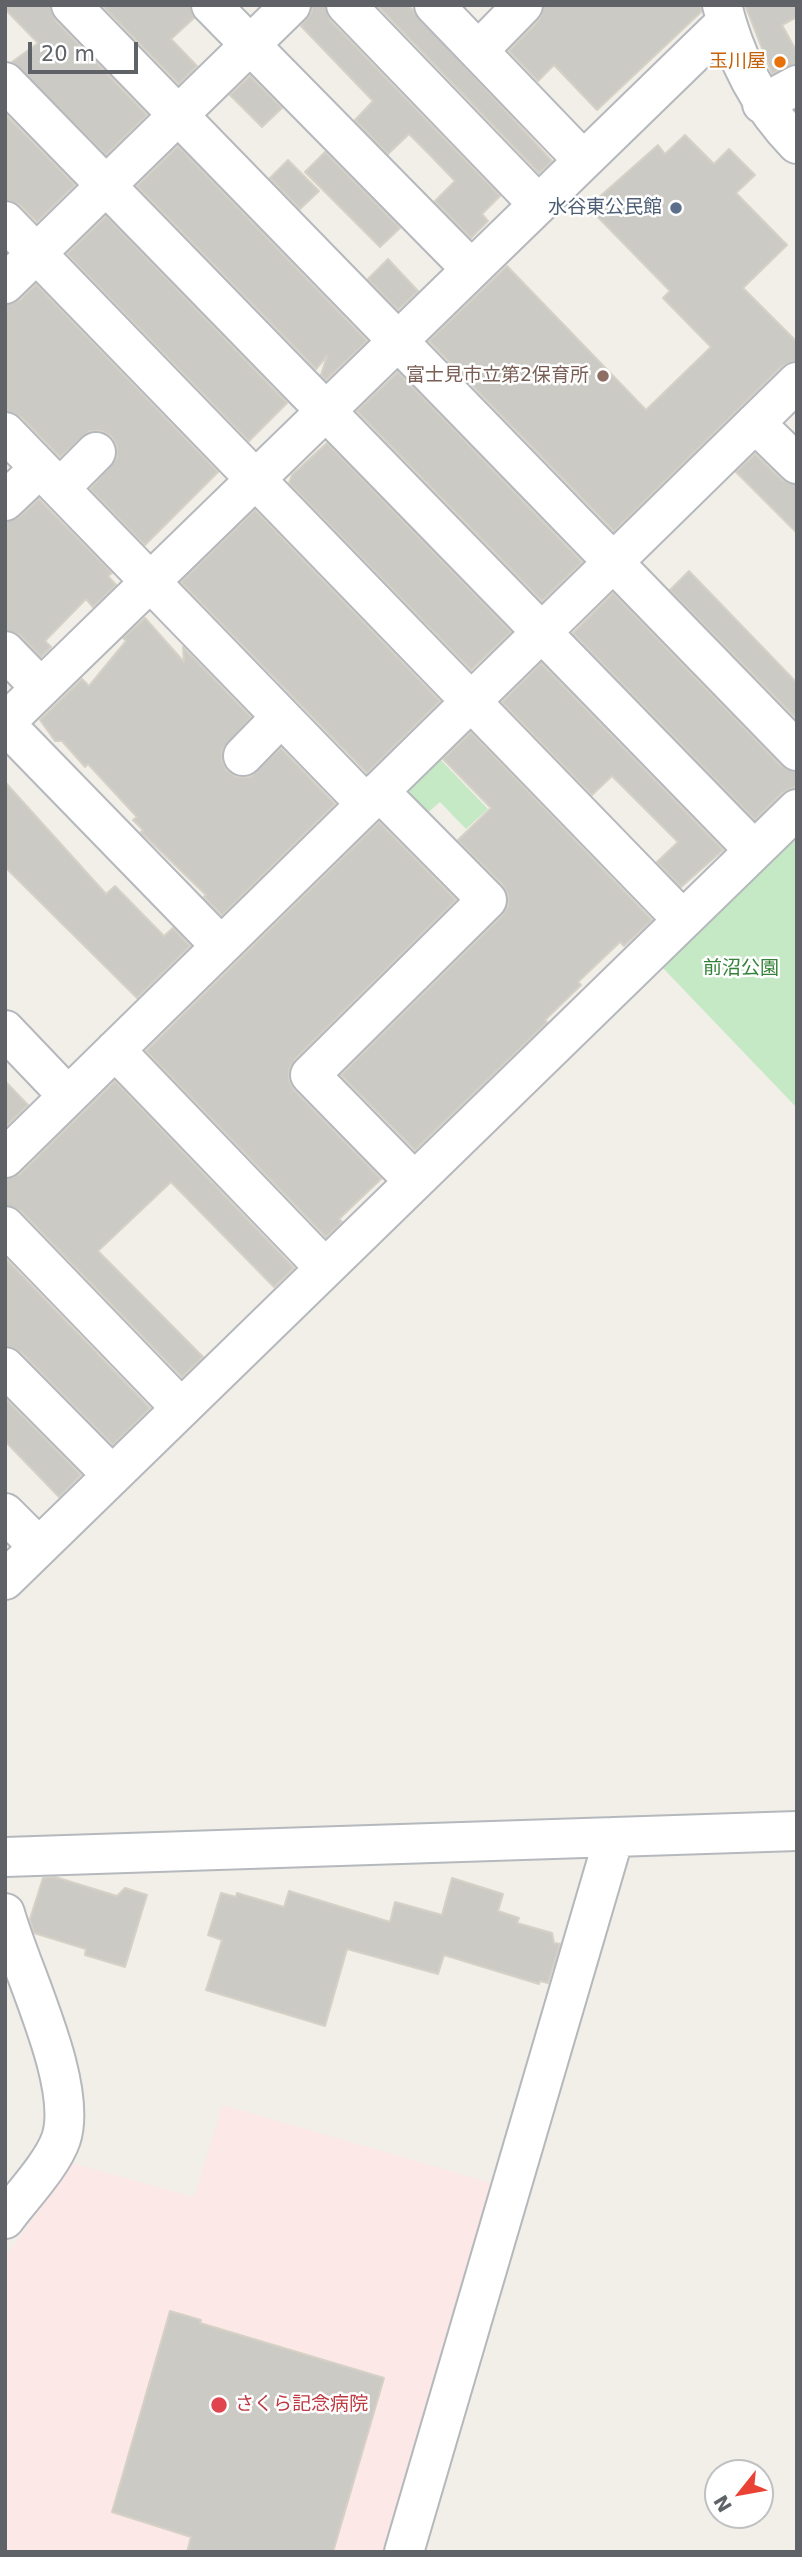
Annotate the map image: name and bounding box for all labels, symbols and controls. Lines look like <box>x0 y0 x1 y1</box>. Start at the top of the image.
scale bar <box>32 28 142 72</box>
text: 20 m <box>41 42 95 66</box>
place label: 玉川屋 <box>709 51 766 73</box>
marker: 玉川屋 <box>772 54 788 70</box>
place label: 水谷東公民館 <box>548 197 662 219</box>
marker: 水谷東公民館 <box>668 200 684 216</box>
place label: 富士見市立第2保育所 <box>406 365 589 387</box>
marker: 富士見市立第2保育所 <box>595 368 611 384</box>
park label: 前沼公園 <box>703 958 779 980</box>
place label: さくら記念病院 <box>235 2394 368 2416</box>
marker: さくら記念病院 <box>209 2395 229 2415</box>
north arrow <box>704 2459 774 2529</box>
text: N <box>709 2491 736 2516</box>

